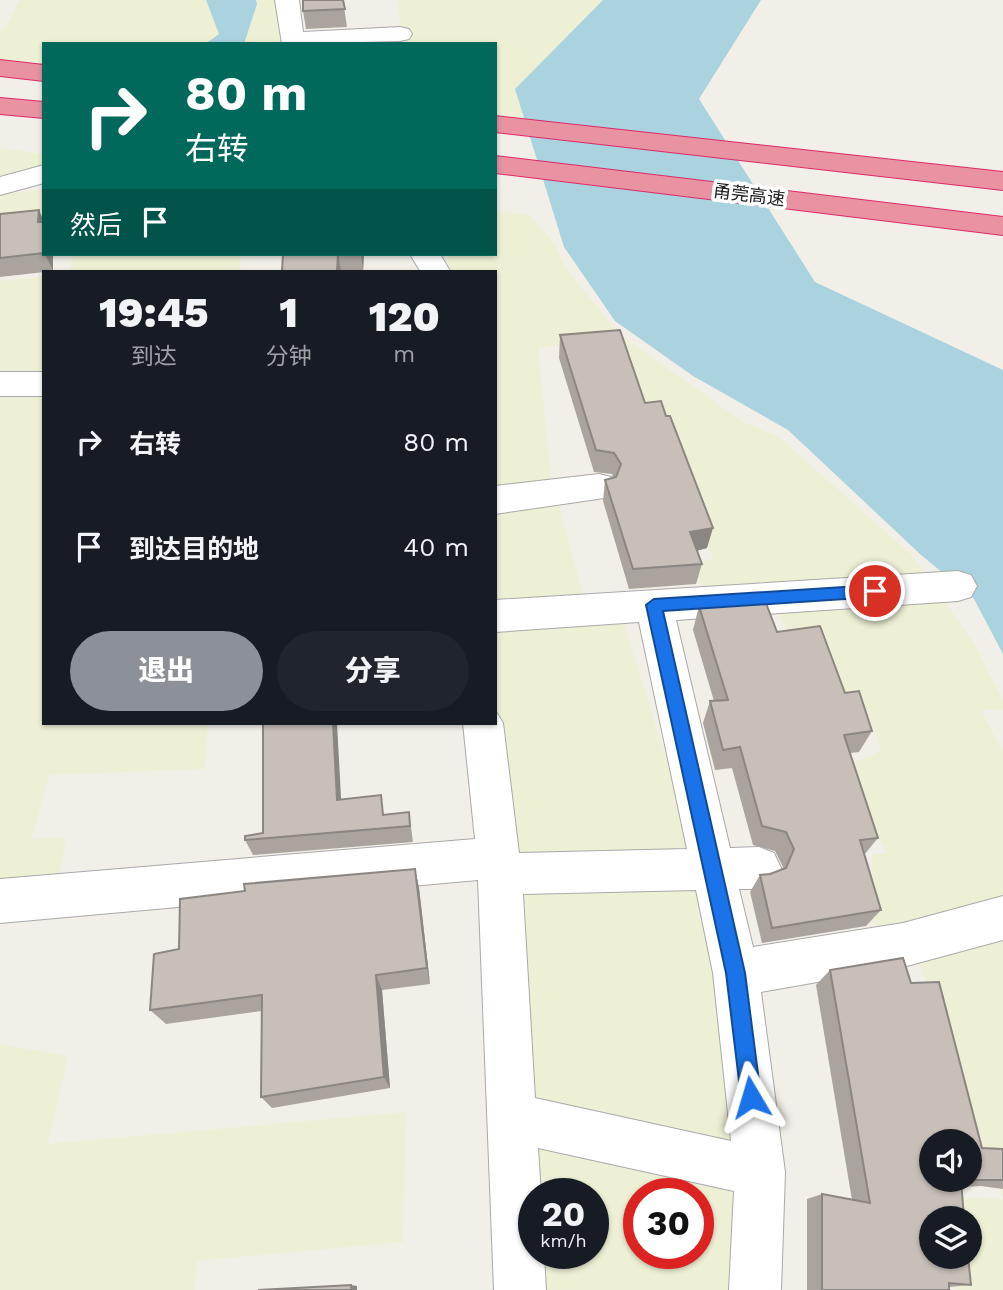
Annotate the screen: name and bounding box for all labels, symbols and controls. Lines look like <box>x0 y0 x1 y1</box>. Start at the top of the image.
text: 80 m <box>185 64 307 122</box>
icon: right <box>70 70 161 161</box>
text: 右转 <box>185 130 249 168</box>
street label: 甬莞高速 <box>712 180 786 209</box>
icon: arrive <box>136 203 174 241</box>
text: 然后 <box>70 210 122 240</box>
text: 19:45 <box>99 288 209 337</box>
text: 1 <box>279 288 298 337</box>
text: 120 <box>369 292 440 341</box>
text: m <box>393 341 415 368</box>
text: 到达 <box>131 343 177 370</box>
text: 分钟 <box>266 343 312 370</box>
icon: right <box>70 423 108 461</box>
text: 80 m <box>403 427 469 457</box>
text: 右转 <box>129 429 181 459</box>
icon: arrive <box>70 528 108 566</box>
text: 40 m <box>403 532 469 562</box>
text: 到达目的地 <box>129 534 259 564</box>
pin <box>845 561 905 621</box>
icon: arrive <box>856 572 894 610</box>
button: 退出 <box>70 631 263 711</box>
button: 分享 <box>277 631 469 711</box>
position arrow <box>714 1060 788 1134</box>
map controls <box>919 1129 982 1269</box>
button: sound <box>919 1129 982 1192</box>
speed limit sign: 30 <box>623 1178 714 1269</box>
text: 20 <box>542 1193 585 1235</box>
button: layers <box>919 1206 982 1269</box>
text: km/h <box>540 1230 587 1251</box>

